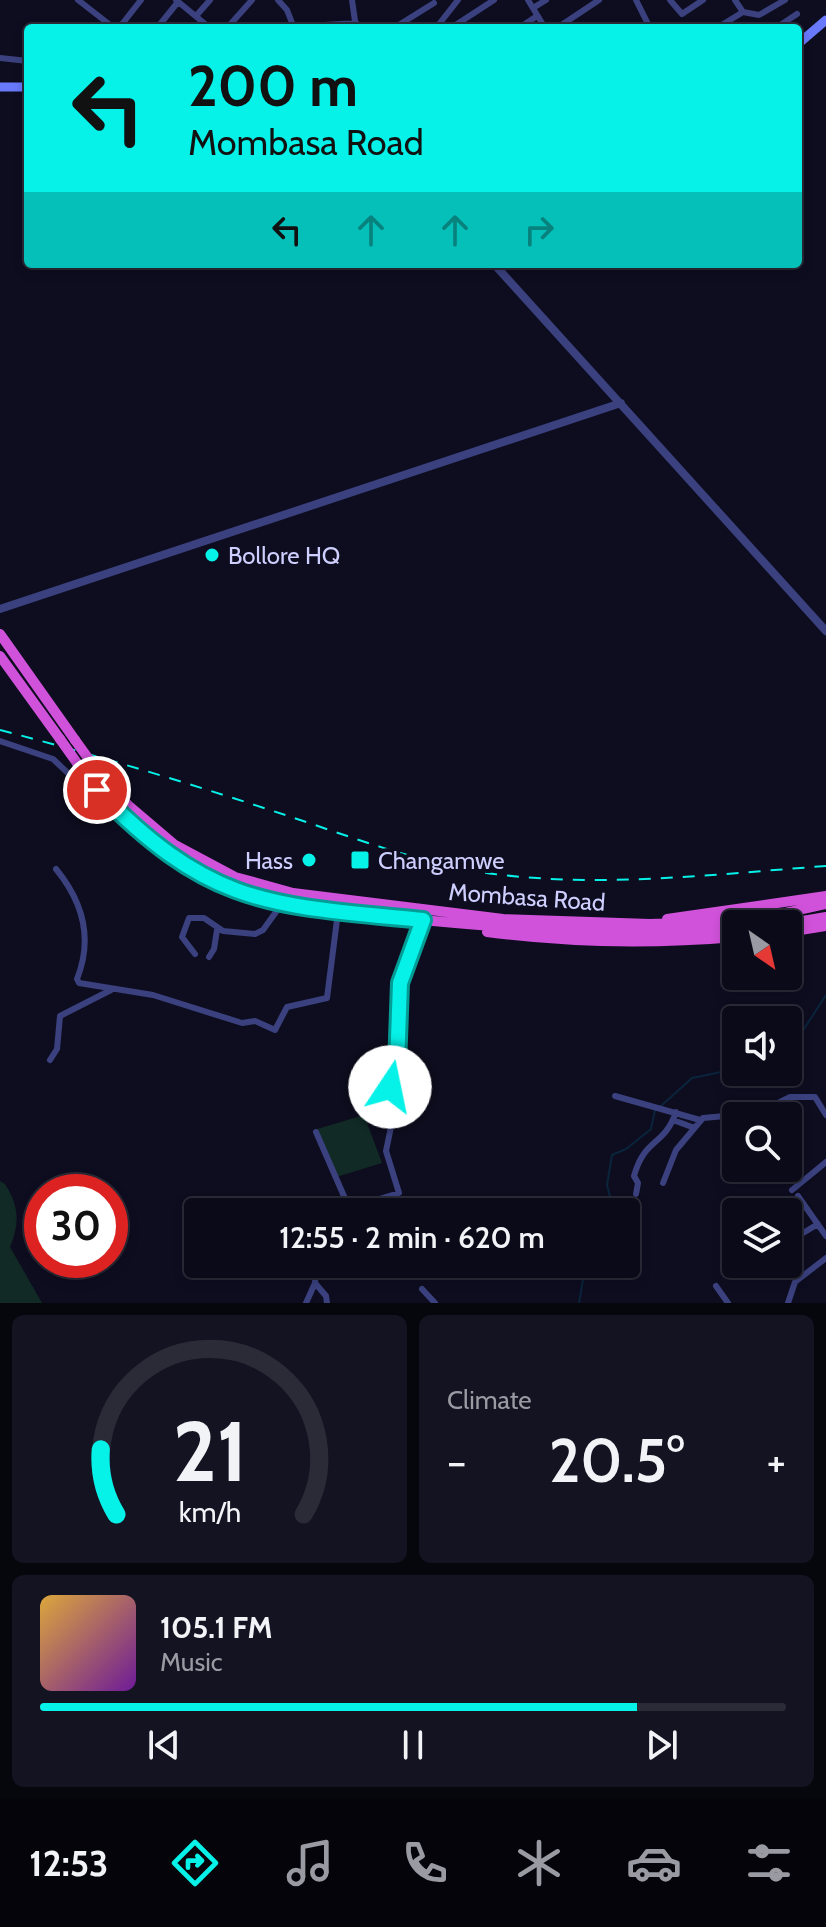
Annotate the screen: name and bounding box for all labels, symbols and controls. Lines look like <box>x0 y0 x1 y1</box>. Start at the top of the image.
text: 200 m <box>188 52 358 120</box>
icon: left <box>56 56 160 160</box>
text: Mombasa Road <box>188 120 424 164</box>
icon: left <box>265 208 309 252</box>
icon: ahead <box>349 208 393 252</box>
icon: ahead <box>433 208 477 252</box>
icon: right <box>517 208 561 252</box>
place label: Bollore HQ <box>228 541 340 570</box>
marker: Bollore HQ <box>203 546 221 564</box>
pin <box>63 756 131 824</box>
icon: arrive <box>75 768 119 812</box>
place label: Hass <box>245 846 293 875</box>
place label: Changamwe <box>378 846 505 875</box>
marker: Changamwe <box>349 849 371 871</box>
marker: Hass <box>300 851 318 869</box>
street label: Mombasa Road <box>448 877 606 917</box>
north arrow <box>722 910 802 990</box>
map controls <box>722 910 802 1278</box>
button: sound <box>722 1006 802 1086</box>
position arrow <box>348 1045 432 1129</box>
button: search <box>722 1102 802 1182</box>
speed limit sign: 30 <box>24 1174 128 1278</box>
button: layers <box>722 1198 802 1278</box>
text: 12:55 · 2 min · 620 m <box>279 1219 545 1256</box>
text: Climate <box>447 1384 532 1416</box>
text: 21 <box>172 1401 247 1502</box>
text: 20.5° <box>549 1424 684 1497</box>
text: − <box>447 1435 466 1488</box>
text: + <box>767 1435 786 1488</box>
text: km/h <box>178 1494 241 1529</box>
text: 105.1 FM <box>160 1609 273 1646</box>
text: Music <box>160 1646 223 1678</box>
icon: previous <box>142 1723 186 1767</box>
icon: pause <box>391 1723 435 1767</box>
icon: next <box>640 1723 684 1767</box>
icon: directions <box>167 1835 223 1891</box>
icon: music <box>282 1835 338 1891</box>
icon: phone <box>397 1835 453 1891</box>
icon: climate <box>511 1835 567 1891</box>
icon: car <box>626 1835 682 1891</box>
icon: filters <box>741 1835 797 1891</box>
text: 12:53 <box>29 1841 108 1885</box>

